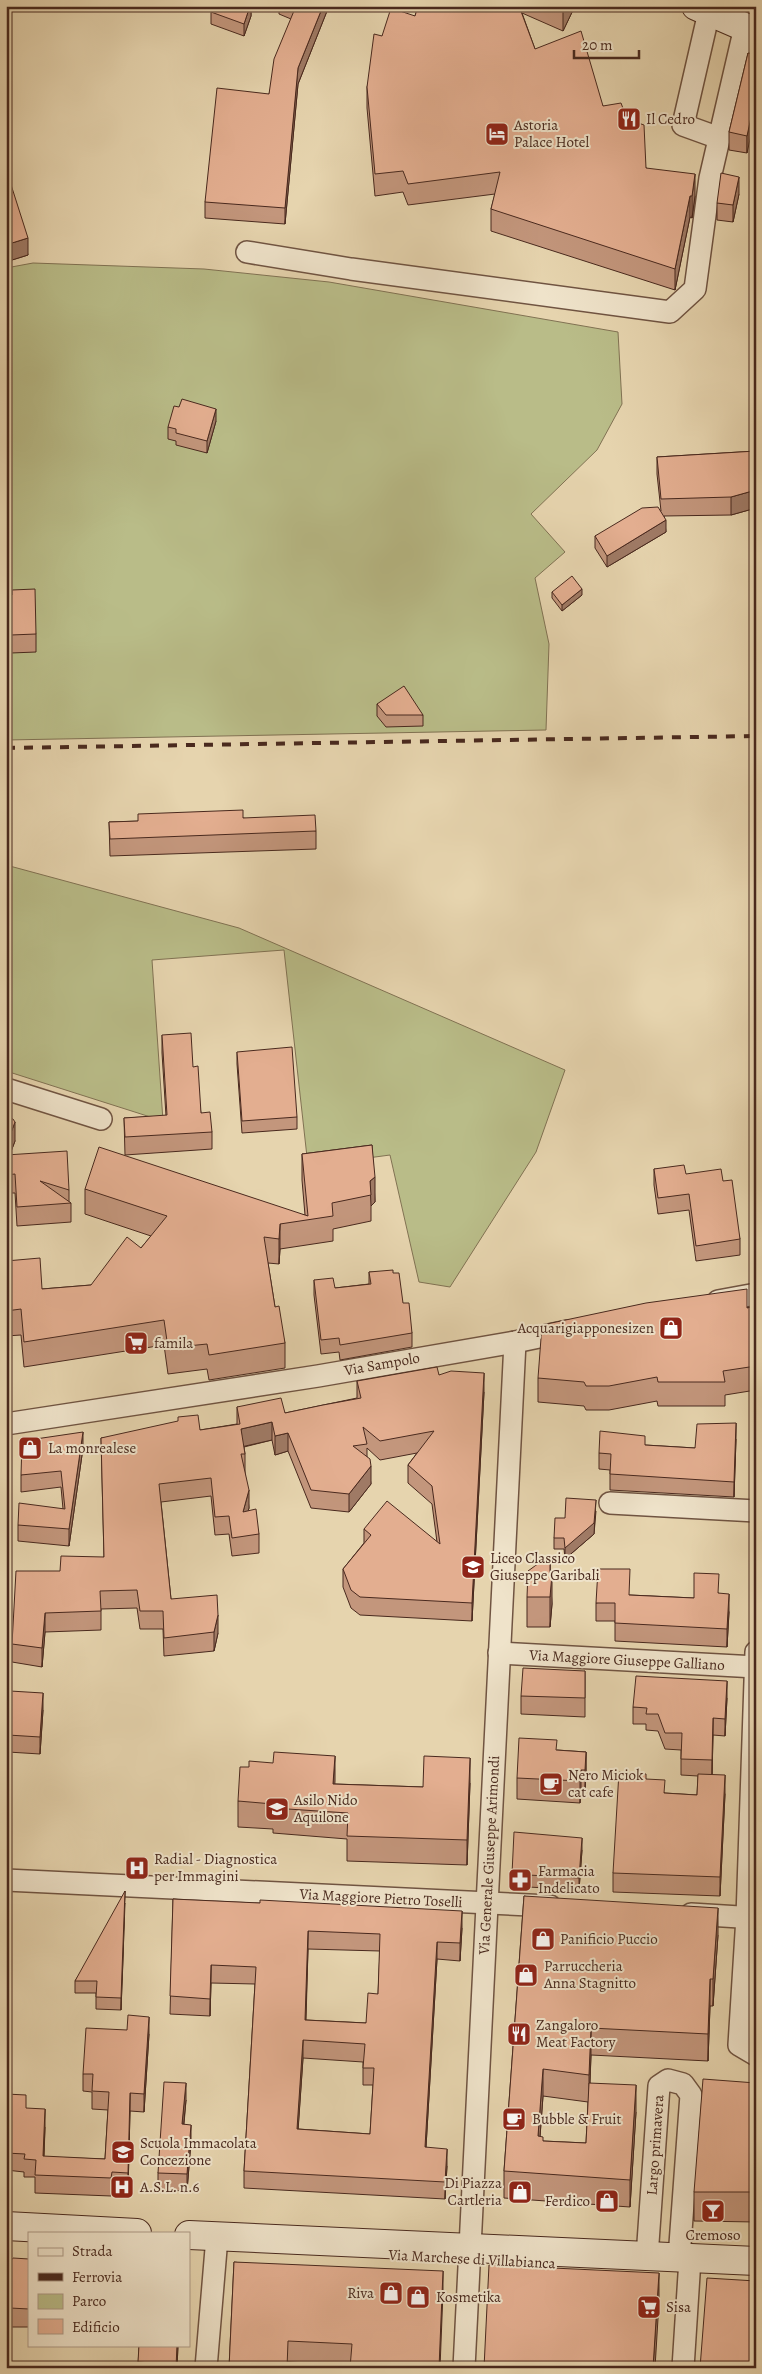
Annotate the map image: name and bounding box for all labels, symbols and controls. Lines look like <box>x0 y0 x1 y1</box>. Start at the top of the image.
scale bar <box>574 28 640 60</box>
text: 20 m <box>582 35 613 55</box>
restaurant icon: Il Cedro <box>616 106 642 132</box>
place label: Il Cedro <box>646 109 695 129</box>
place label: Astoria Palace Hotel <box>513 115 590 152</box>
hotel icon: Astoria Palace Hotel <box>484 121 510 147</box>
shop icon: Acquarigiapponesizen <box>658 1315 684 1341</box>
place label: Acquarigiapponesizen <box>516 1318 654 1338</box>
supermarket icon: famila <box>123 1330 149 1356</box>
place label: famila <box>154 1333 193 1353</box>
street label: Via Sampolo <box>342 1348 421 1381</box>
shop icon: La monrealese <box>17 1435 43 1461</box>
place label: La monrealese <box>48 1438 136 1458</box>
place label: Liceo Classico Giuseppe Garibali <box>490 1548 600 1585</box>
school or university icon: Liceo Classico Giuseppe Garibali <box>460 1554 486 1580</box>
street label: Via Maggiore Giuseppe Galliano <box>528 1645 725 1675</box>
street label: Via Generale Giuseppe Arimondi <box>474 1755 504 1956</box>
place label: Nero Miciok cat cafe <box>568 1765 644 1802</box>
cafe icon: Nero Miciok cat cafe <box>538 1771 564 1797</box>
place label: Asilo Nido Aquilone <box>293 1790 358 1827</box>
school or university icon: Asilo Nido Aquilone <box>264 1796 290 1822</box>
place label: Radial - Diagnostica per Immagini <box>154 1849 277 1886</box>
hospital icon: Radial - Diagnostica per Immagini <box>124 1855 150 1881</box>
place label: Farmacia Indelicato <box>538 1861 600 1898</box>
pharmacy icon: Farmacia Indelicato <box>507 1867 533 1893</box>
street label: Via Maggiore Pietro Toselli <box>298 1884 463 1912</box>
shop icon: Panificio Puccio <box>530 1926 556 1952</box>
place label: Panificio Puccio <box>560 1929 658 1949</box>
place label: Parruccheria Anna Stagnitto <box>543 1956 636 1993</box>
shop icon: Parruccheria Anna Stagnitto <box>513 1962 539 1988</box>
place label: Zangaloro Meat Factory <box>536 2015 616 2052</box>
restaurant icon: Zangaloro Meat Factory <box>506 2021 532 2047</box>
street label: Largo primavera <box>641 2094 669 2196</box>
cafe icon: Bubble & Fruit <box>501 2106 527 2132</box>
place label: Bubble & Fruit <box>532 2109 622 2129</box>
place label: Scuola Immacolata Concezione <box>140 2133 257 2170</box>
school or university icon: Scuola Immacolata Concezione <box>110 2139 136 2165</box>
place label: Di Piazza Cartleria <box>444 2173 502 2210</box>
hospital icon: A.S.L. n.6 <box>109 2174 135 2200</box>
place label: A.S.L. n.6 <box>139 2177 200 2197</box>
shop icon: Di Piazza Cartleria <box>507 2179 533 2205</box>
shop icon: Ferdico <box>594 2188 620 2214</box>
place label: Ferdico <box>545 2191 590 2211</box>
bar icon: Cremoso <box>700 2198 726 2224</box>
place label: Cremoso <box>686 2225 740 2245</box>
legend <box>28 2232 190 2346</box>
text: Strada <box>72 2241 113 2261</box>
street label: Via Marchese di Villabianca <box>387 2245 556 2273</box>
text: Ferrovia <box>72 2267 122 2287</box>
shop icon: Riva <box>378 2280 404 2306</box>
place label: Riva <box>347 2283 374 2303</box>
shop icon: Kosmetika <box>405 2284 431 2310</box>
place label: Kosmetika <box>436 2287 501 2307</box>
text: Parco <box>72 2291 106 2311</box>
supermarket icon: Sisa <box>636 2294 662 2320</box>
place label: Sisa <box>666 2297 691 2317</box>
text: Edificio <box>72 2317 120 2337</box>

